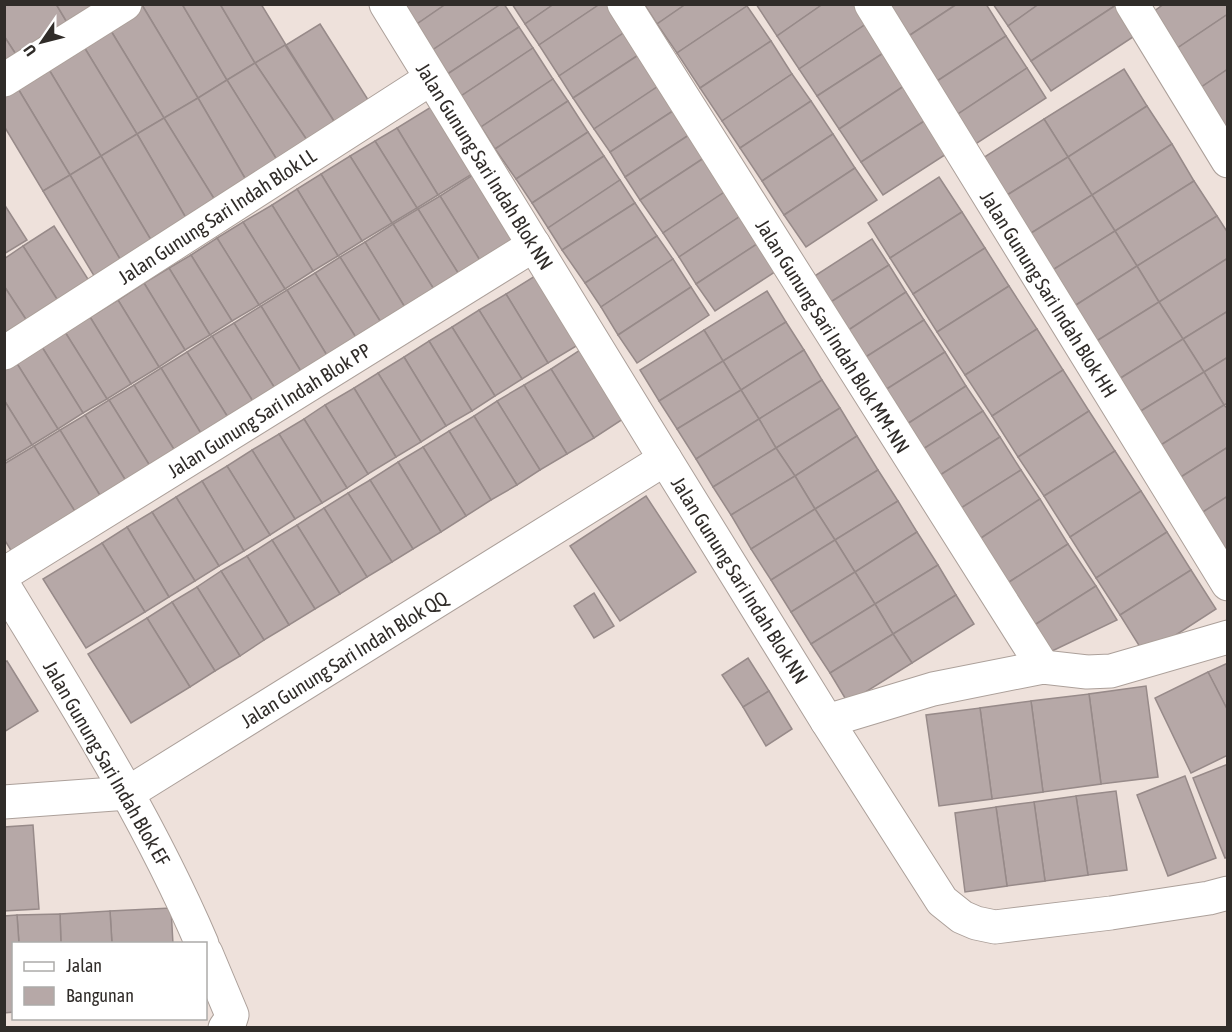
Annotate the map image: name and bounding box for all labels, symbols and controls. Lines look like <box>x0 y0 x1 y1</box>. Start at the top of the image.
north arrow <box>12 12 72 72</box>
text: U <box>20 42 40 60</box>
street label: Jalan Gunung Sari Indah Blok NN <box>412 58 558 274</box>
street label: Jalan Gunung Sari Indah Blok LL <box>114 143 320 289</box>
street label: Jalan Gunung Sari Indah Blok HH <box>976 187 1122 401</box>
street label: Jalan Gunung Sari Indah Blok MM-NN <box>751 215 915 457</box>
street label: Jalan Gunung Sari Indah Blok PP <box>163 338 375 482</box>
street label: Jalan Gunung Sari Indah Blok NN <box>667 472 813 688</box>
street label: Jalan Gunung Sari Indah Blok QQ <box>236 586 452 732</box>
street label: Jalan Gunung Sari Indah Blok EF <box>39 657 175 869</box>
legend <box>12 942 207 1020</box>
text: Jalan <box>66 955 102 976</box>
text: Bangunan <box>66 985 134 1006</box>

